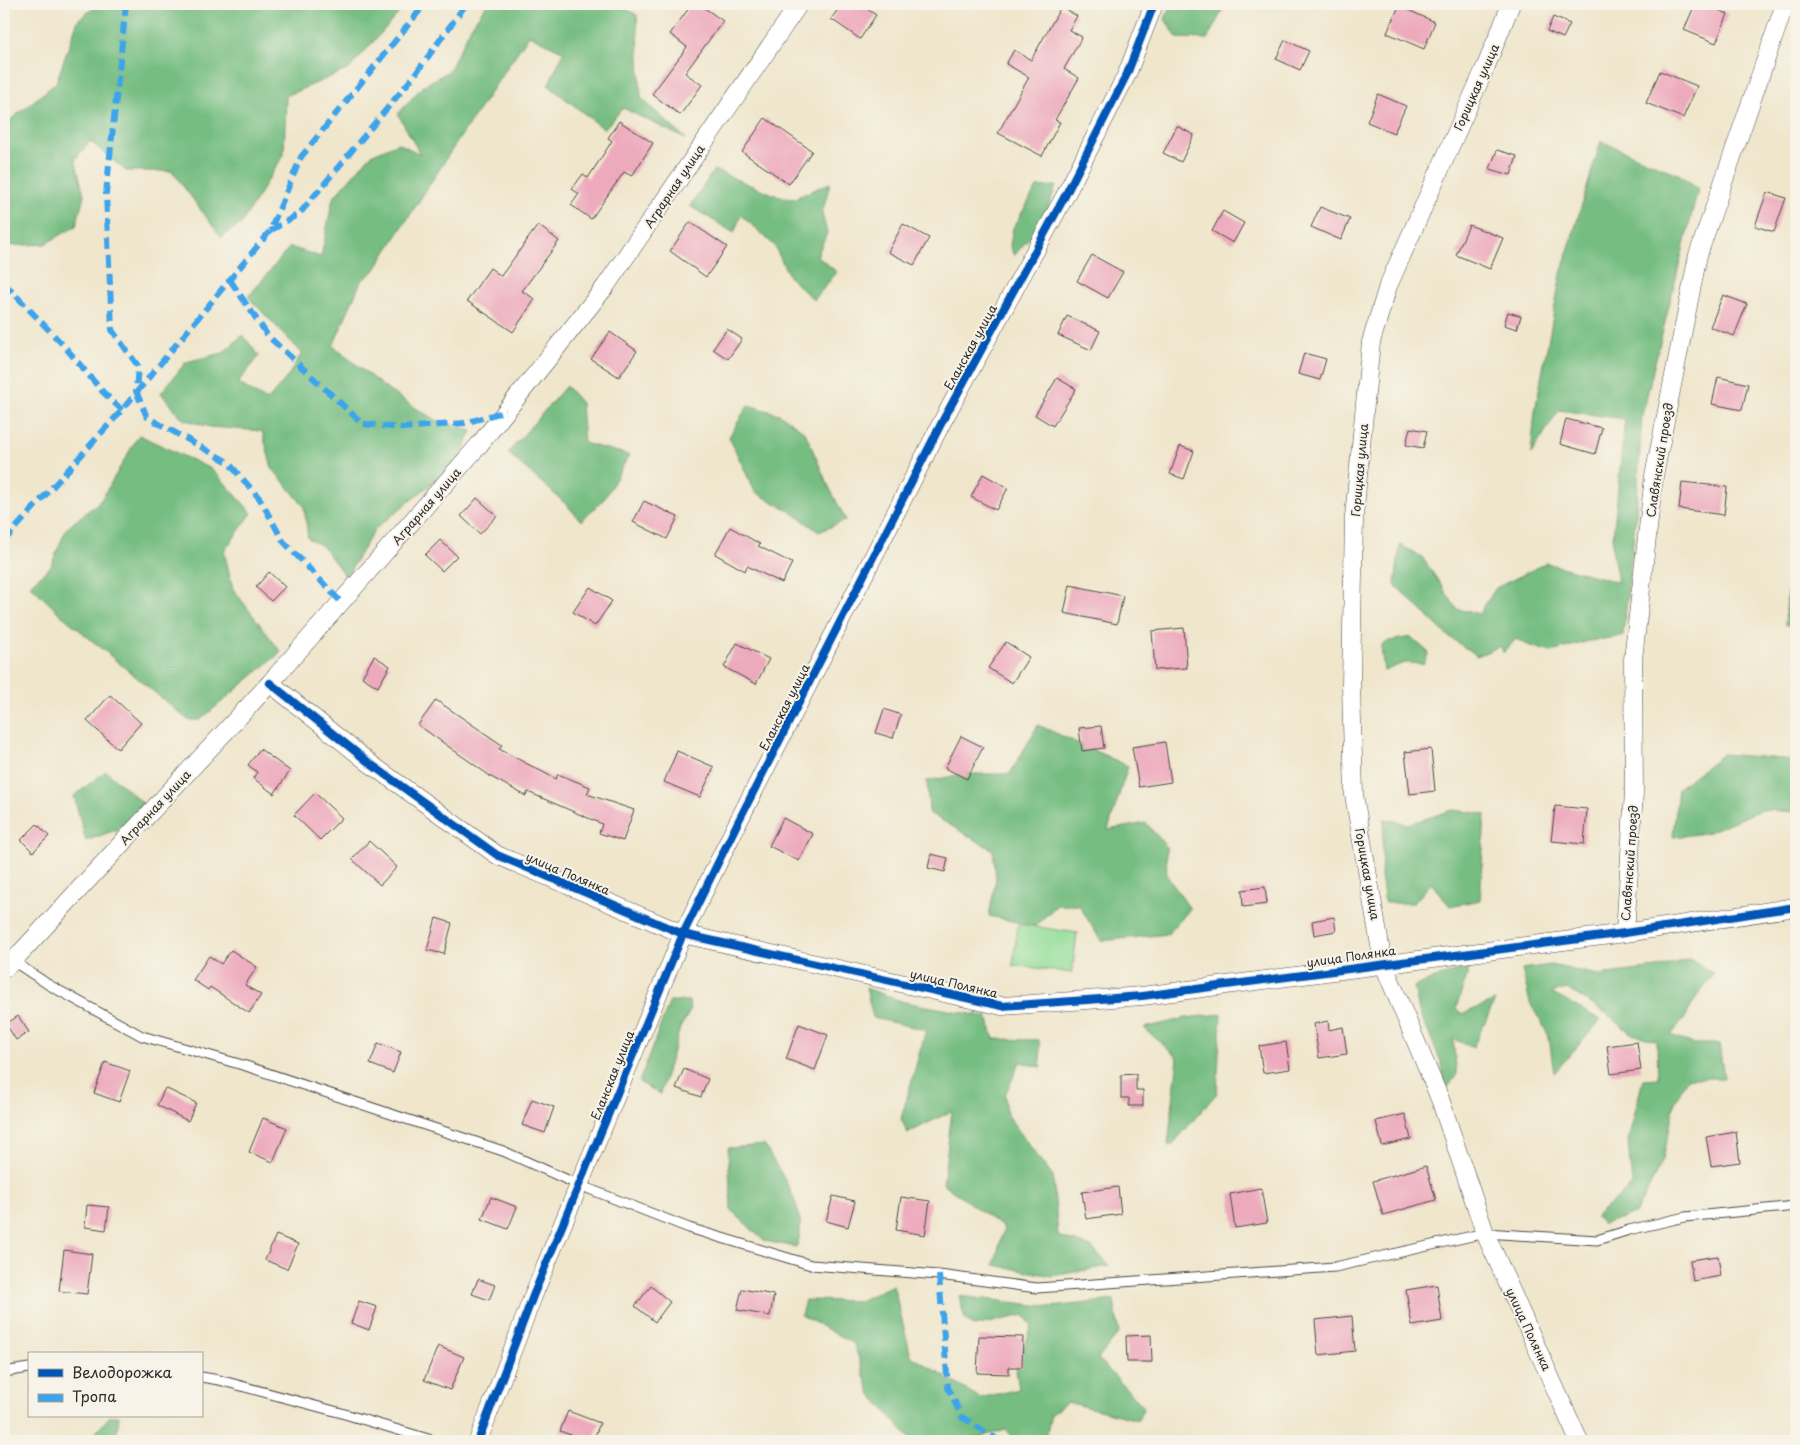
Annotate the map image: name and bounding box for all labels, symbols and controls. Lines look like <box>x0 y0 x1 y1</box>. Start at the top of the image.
street label: Горицкая улица <box>1449 40 1503 133</box>
street label: Аграрная улица <box>639 140 709 231</box>
street label: Еланская улица <box>939 301 1001 393</box>
street label: Славянский проезд <box>1641 401 1677 519</box>
street label: Горицкая улица <box>1346 422 1372 517</box>
street label: Аграрная улица <box>387 463 465 549</box>
street label: Еланская улица <box>754 660 814 754</box>
street label: Аграрная улица <box>115 765 195 849</box>
street label: Славянский проезд <box>1616 805 1642 921</box>
street label: Горицкая улица <box>1351 826 1385 922</box>
street label: улица Полянка <box>523 847 613 899</box>
street label: улица Полянка <box>1305 941 1397 971</box>
street label: улица Полянка <box>908 964 1000 1002</box>
street label: Еланская улица <box>586 1027 638 1123</box>
street label: улица Полянка <box>1502 1285 1556 1374</box>
legend <box>28 1352 202 1418</box>
text: Велодорожка <box>72 1360 173 1383</box>
text: Тропа <box>72 1384 117 1407</box>

